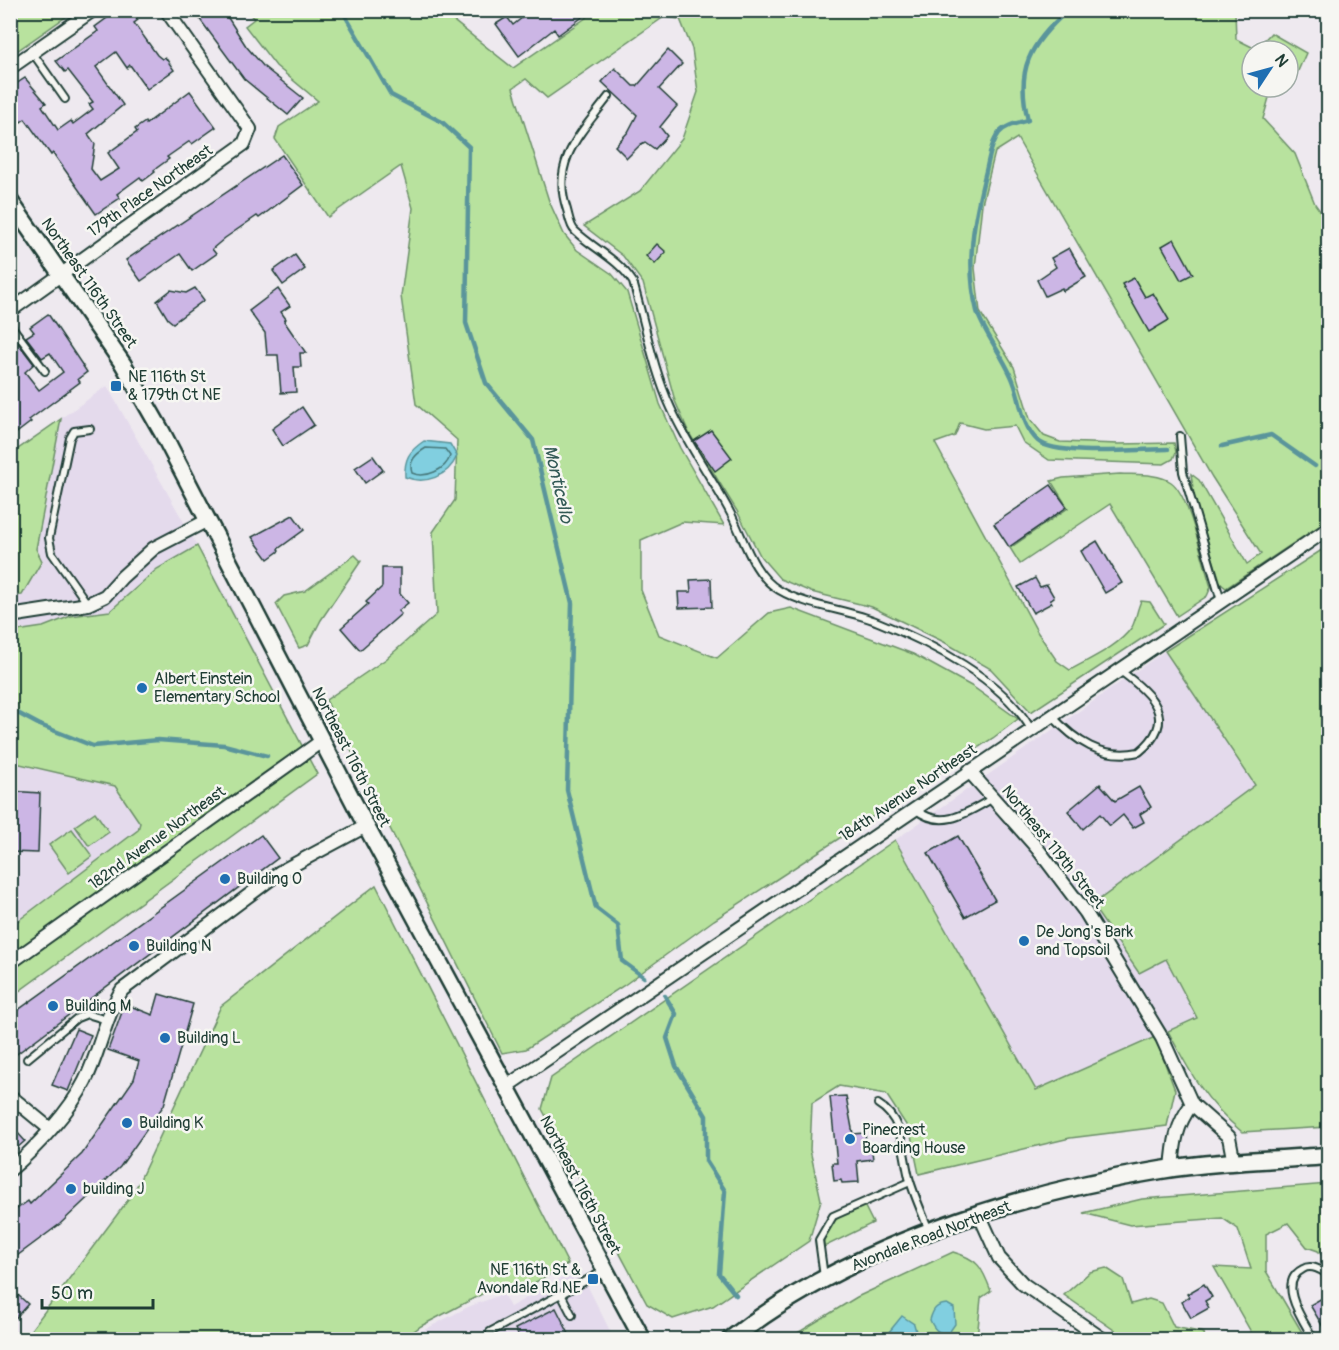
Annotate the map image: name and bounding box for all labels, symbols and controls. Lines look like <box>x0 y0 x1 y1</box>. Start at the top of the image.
north arrow <box>1240 39 1300 99</box>
text: N <box>1270 51 1293 71</box>
street label: 179th Place Northeast <box>84 140 217 242</box>
street label: Northeast 116th Street <box>37 214 142 352</box>
place label: NE 116th St & 179th Ct NE <box>128 367 221 405</box>
marker: NE 116th St & 179th Ct NE <box>109 379 123 393</box>
water label: Monticello <box>538 443 578 526</box>
place label: Albert Einstein Elementary School <box>154 669 280 707</box>
marker: Albert Einstein Elementary School <box>135 681 149 695</box>
street label: Northeast 116th Street <box>307 684 395 831</box>
street label: 184th Avenue Northeast <box>835 739 981 846</box>
street label: 182nd Avenue Northeast <box>85 781 230 894</box>
street label: Northeast 119th Street <box>997 781 1109 913</box>
place label: Building O <box>237 869 302 889</box>
marker: Building O <box>218 872 232 886</box>
place label: De Jong's Bark and Topsoil <box>1036 922 1134 960</box>
marker: De Jong's Bark and Topsoil <box>1017 934 1031 948</box>
place label: Building N <box>146 936 212 956</box>
marker: Building N <box>127 939 141 953</box>
place label: Building M <box>65 996 131 1016</box>
marker: Building M <box>46 999 60 1013</box>
place label: Building L <box>177 1028 241 1048</box>
marker: Building L <box>158 1031 172 1045</box>
street label: Northeast 116th Street <box>535 1112 625 1258</box>
place label: Building K <box>139 1113 204 1133</box>
marker: Building K <box>120 1116 134 1130</box>
place label: Pinecrest Boarding House <box>862 1120 966 1158</box>
marker: Pinecrest Boarding House <box>843 1132 857 1146</box>
place label: building J <box>83 1179 145 1199</box>
marker: building J <box>64 1182 78 1196</box>
street label: Avondale Road Northeast <box>848 1196 1014 1276</box>
place label: NE 116th St & Avondale Rd NE <box>477 1260 581 1298</box>
scale bar <box>42 1272 153 1310</box>
marker: NE 116th St & Avondale Rd NE <box>586 1272 600 1286</box>
text: 50 m <box>51 1282 93 1305</box>

